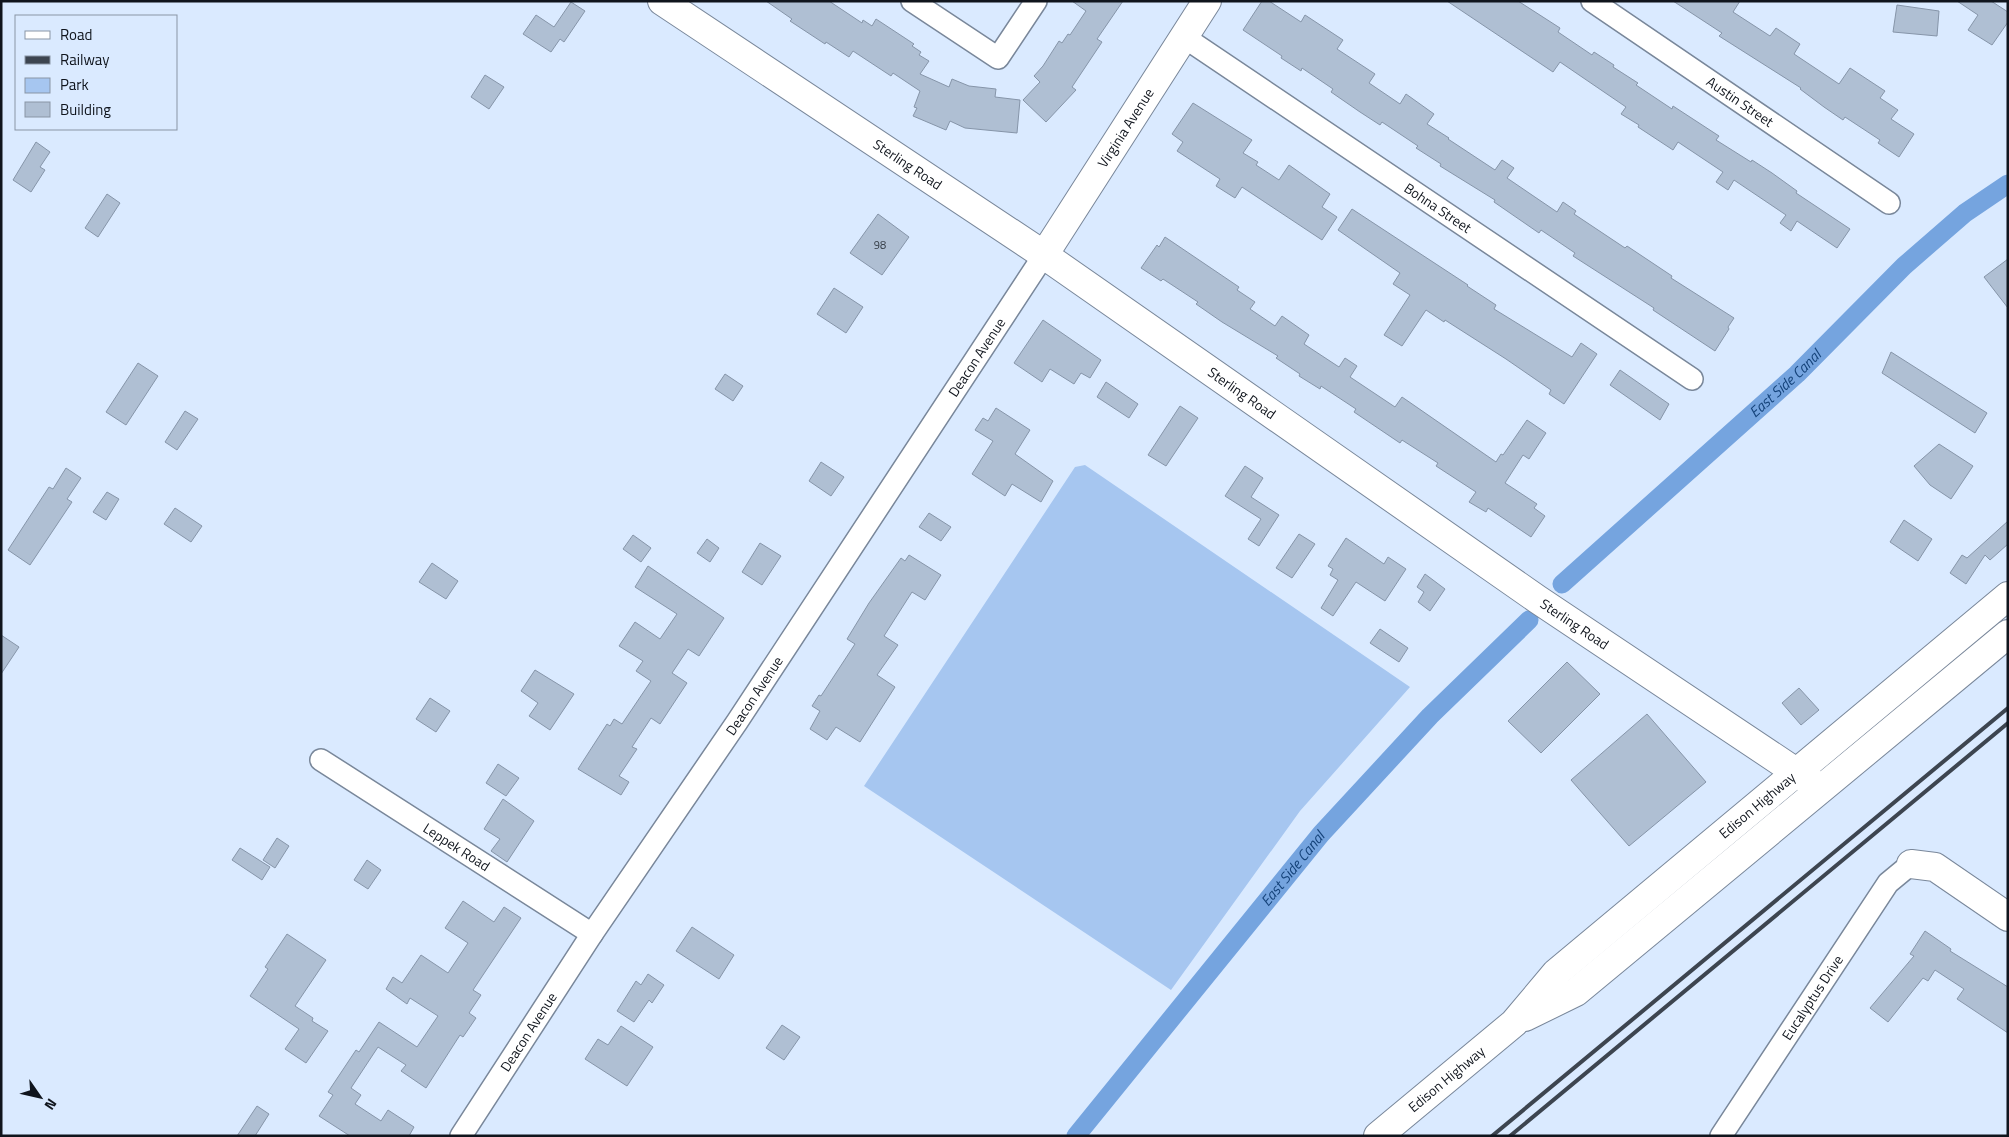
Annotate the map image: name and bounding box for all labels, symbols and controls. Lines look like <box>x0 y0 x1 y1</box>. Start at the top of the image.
legend <box>15 15 178 130</box>
text: Road <box>60 23 92 46</box>
text: Railway <box>60 48 110 71</box>
street label: Austin Street <box>1703 71 1778 132</box>
text: Park <box>60 73 89 96</box>
street label: Virginia Avenue <box>1092 84 1158 172</box>
text: Building <box>60 98 111 121</box>
street label: Sterling Road <box>869 133 947 194</box>
street label: Bohna Street <box>1400 177 1476 238</box>
house number: 98 <box>874 237 886 253</box>
street label: Deacon Avenue <box>943 313 1010 401</box>
water label: East Side Canal <box>1744 343 1827 423</box>
street label: Sterling Road <box>1204 361 1280 424</box>
street label: Sterling Road <box>1536 593 1613 654</box>
street label: Deacon Avenue <box>720 652 788 739</box>
street label: Edison Highway <box>1714 767 1800 843</box>
street label: Leppek Road <box>419 817 494 876</box>
water label: East Side Canal <box>1255 825 1331 911</box>
street label: Eucalyptus Drive <box>1776 950 1848 1044</box>
street label: Deacon Avenue <box>494 988 562 1076</box>
street label: Edison Highway <box>1403 1040 1489 1117</box>
north arrow <box>15 1072 65 1122</box>
text: N <box>40 1095 63 1114</box>

